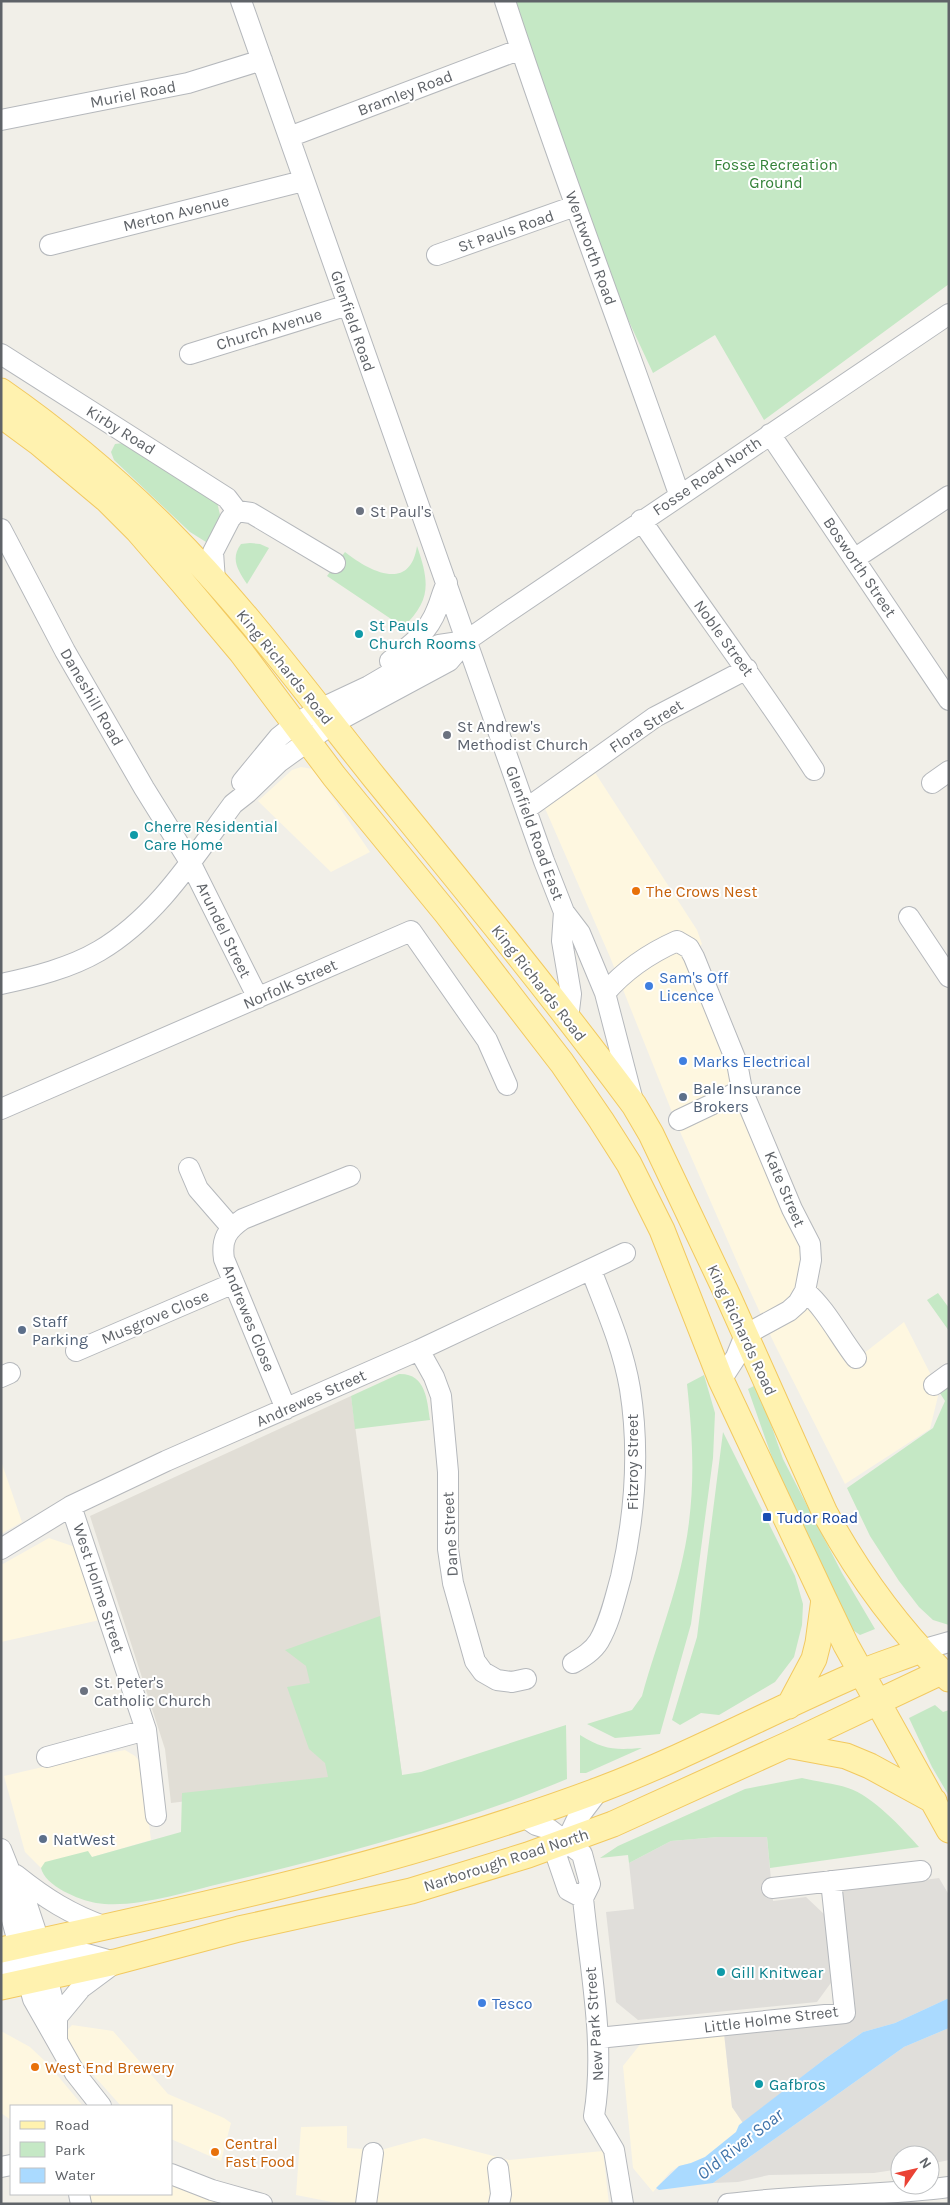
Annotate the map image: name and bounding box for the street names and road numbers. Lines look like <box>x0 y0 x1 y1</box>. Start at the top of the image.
street label: Bramley Road <box>355 66 455 120</box>
street label: Muriel Road <box>88 76 178 112</box>
street label: Wentworth Road <box>562 188 620 308</box>
street label: Merton Avenue <box>121 191 231 235</box>
street label: St Pauls Road <box>455 206 557 256</box>
street label: Glenfield Road <box>327 268 379 374</box>
street label: Church Avenue <box>214 304 324 354</box>
street label: Kirby Road <box>83 401 159 459</box>
street label: Fosse Road North <box>649 433 765 519</box>
street label: Bosworth Street <box>820 513 900 621</box>
street label: Noble Street <box>690 596 758 680</box>
street label: King Richards Road <box>233 606 337 728</box>
street label: Daneshill Road <box>56 645 128 749</box>
street label: Flora Street <box>606 695 686 757</box>
street label: Glenfield Road East <box>502 763 568 903</box>
street label: Arundel Street <box>193 879 255 981</box>
street label: King Richards Road <box>488 921 590 1045</box>
street label: Norfolk Street <box>240 955 340 1013</box>
street label: Kate Street <box>761 1148 809 1230</box>
street label: King Richards Road <box>703 1261 781 1399</box>
street label: Andrewes Close <box>219 1262 279 1374</box>
street label: Musgrove Close <box>98 1286 212 1348</box>
street label: Andrewes Street <box>253 1365 369 1431</box>
street label: Fitzroy Street <box>623 1414 642 1510</box>
street label: Dane Street <box>438 1491 462 1577</box>
street label: West Holme Street <box>69 1521 129 1655</box>
street label: Narborough Road North <box>421 1824 591 1896</box>
street label: New Park Street <box>581 1966 607 2082</box>
street label: Little Holme Street <box>703 2001 839 2037</box>

